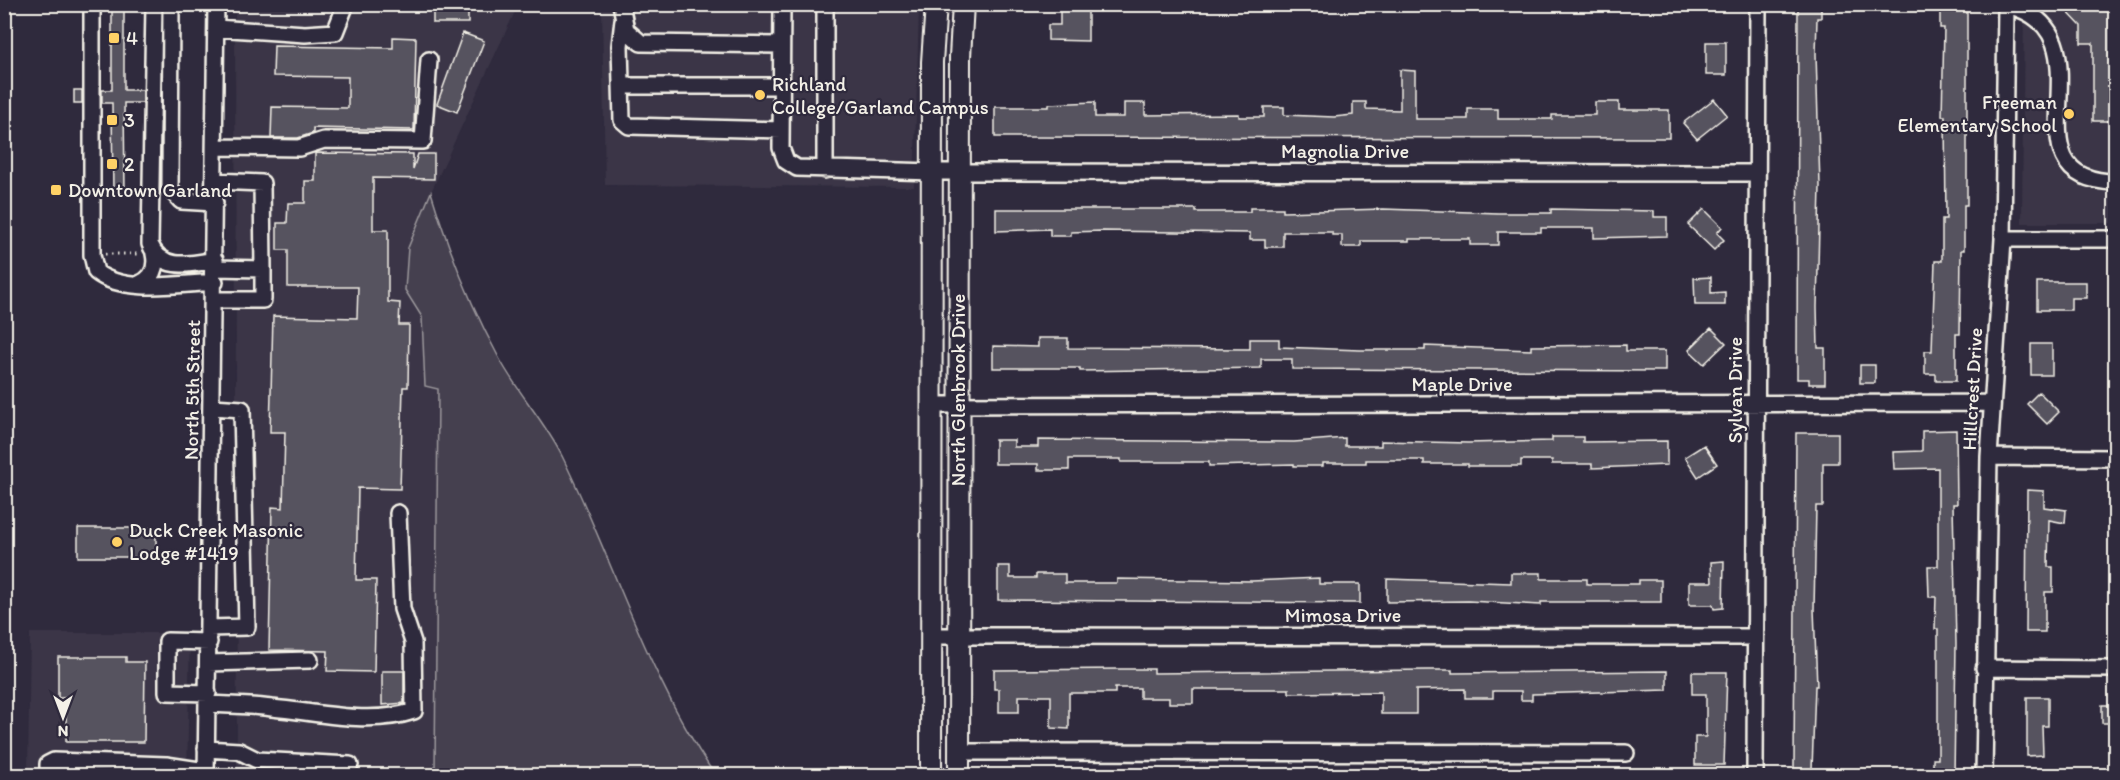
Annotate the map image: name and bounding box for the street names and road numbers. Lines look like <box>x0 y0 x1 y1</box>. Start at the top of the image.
street label: Magnolia Drive <box>1281 139 1409 163</box>
street label: North Glenbrook Drive <box>946 294 970 486</box>
street label: North 5th Street <box>179 319 205 460</box>
street label: Hillcrest Drive <box>1957 327 1987 451</box>
street label: Sylvan Drive <box>1723 337 1747 443</box>
street label: Maple Drive <box>1412 372 1512 396</box>
street label: Mimosa Drive <box>1285 603 1401 627</box>

